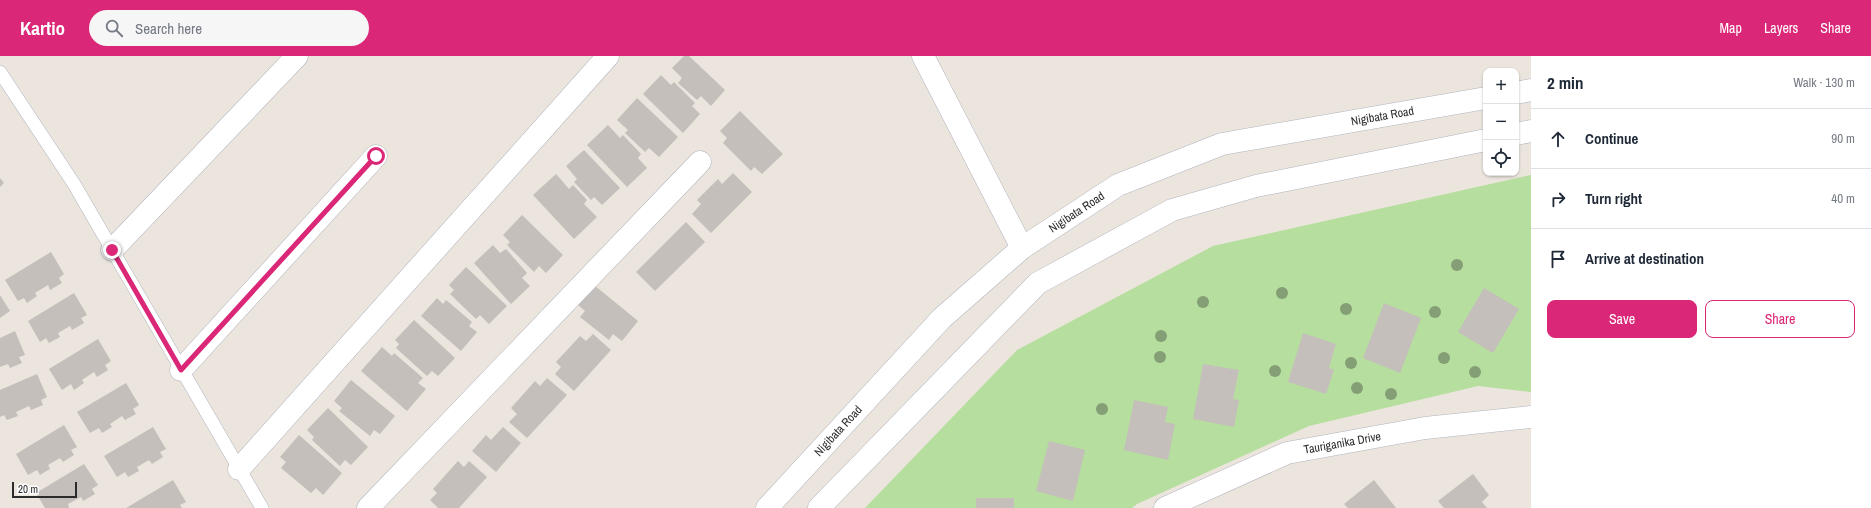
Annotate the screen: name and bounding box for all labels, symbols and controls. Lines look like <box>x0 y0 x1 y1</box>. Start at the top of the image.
search box <box>89 10 369 46</box>
text: Kartio <box>20 15 65 41</box>
icon: search <box>103 17 125 39</box>
text: Search here <box>135 18 202 39</box>
text: Map <box>1720 19 1742 37</box>
text: Layers <box>1764 19 1798 37</box>
text: Share <box>1820 19 1851 37</box>
map controls <box>1483 68 1519 176</box>
button: + <box>1483 68 1519 104</box>
text: 2 min <box>1547 71 1583 94</box>
text: Walk · 130 m <box>1793 74 1855 91</box>
street label: Nigibata Road <box>1350 103 1415 129</box>
button: − <box>1483 104 1519 140</box>
icon: ahead <box>1547 128 1569 150</box>
text: Continue <box>1585 128 1638 149</box>
text: 90 m <box>1831 130 1855 147</box>
button: locate <box>1483 140 1519 176</box>
route start <box>367 147 385 165</box>
street label: Nigibata Road <box>1046 188 1108 236</box>
icon: right <box>1547 188 1569 210</box>
text: Turn right <box>1585 188 1642 209</box>
text: 40 m <box>1831 190 1855 207</box>
route end <box>103 241 121 259</box>
icon: arrive <box>1547 248 1569 270</box>
text: Arrive at destination <box>1585 248 1704 269</box>
button: Save <box>1547 300 1697 338</box>
button: Share <box>1705 300 1855 338</box>
street label: Nigibata Road <box>811 402 866 460</box>
street label: Tauriganika Drive <box>1302 428 1382 458</box>
scale bar <box>12 480 77 499</box>
text: 20 m <box>18 482 38 496</box>

